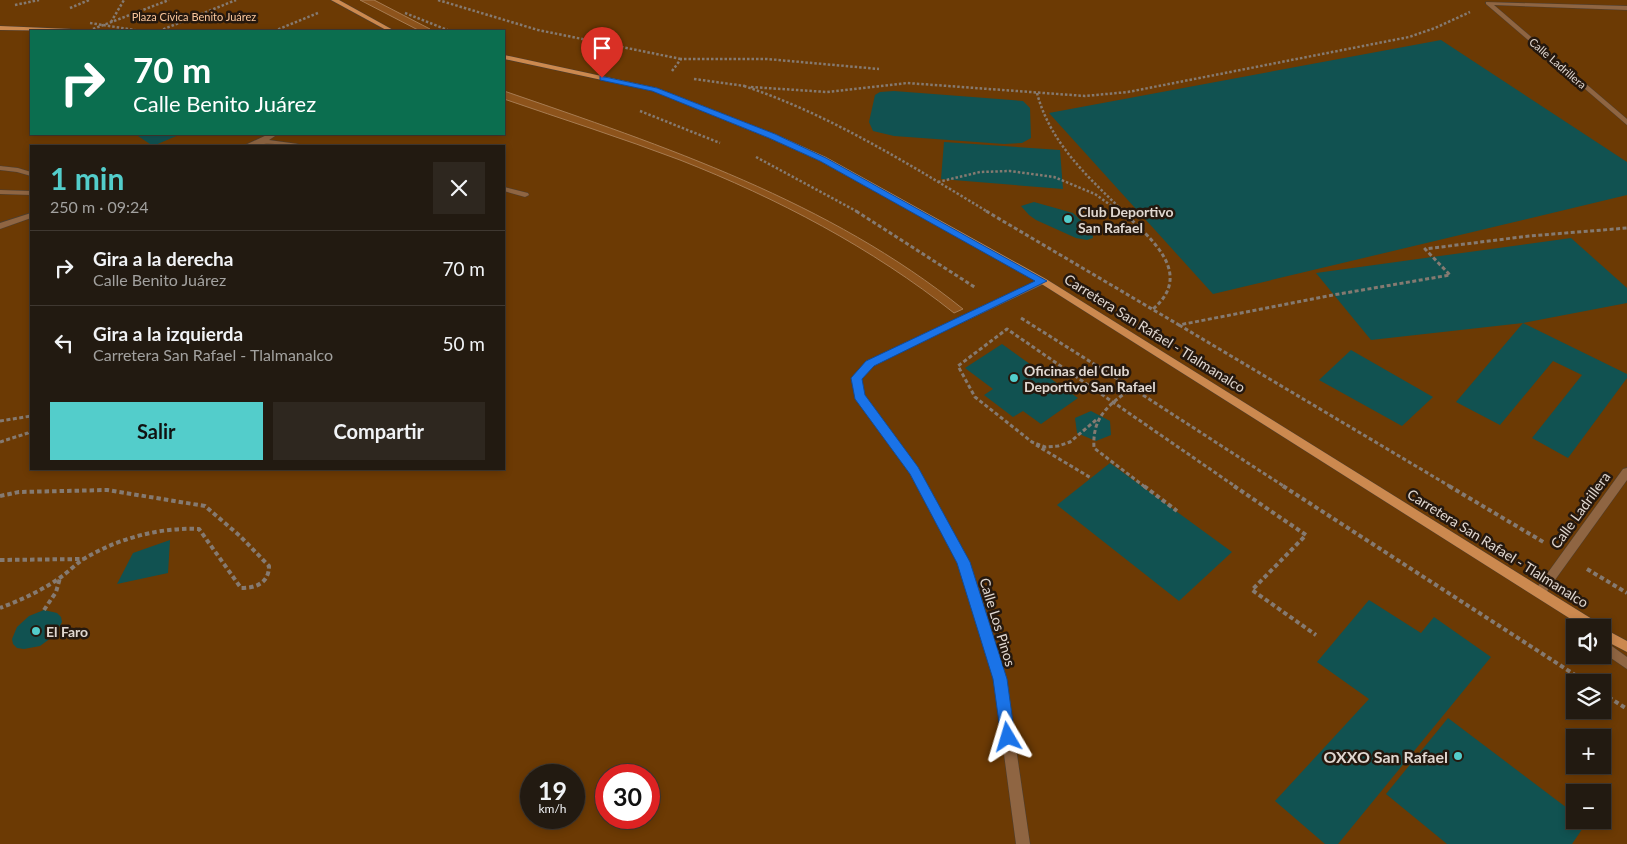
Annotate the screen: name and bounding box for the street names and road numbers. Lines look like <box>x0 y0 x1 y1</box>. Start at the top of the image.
street label: Calle Ladrillera <box>1527 35 1589 91</box>
street label: Carretera San Rafael - Tlalmanalco <box>1061 270 1249 396</box>
street label: Calle Ladrillera <box>1547 468 1613 552</box>
street label: Carretera San Rafael - Tlalmanalco <box>1404 485 1592 611</box>
street label: Calle Los Pinos <box>976 576 1020 668</box>

